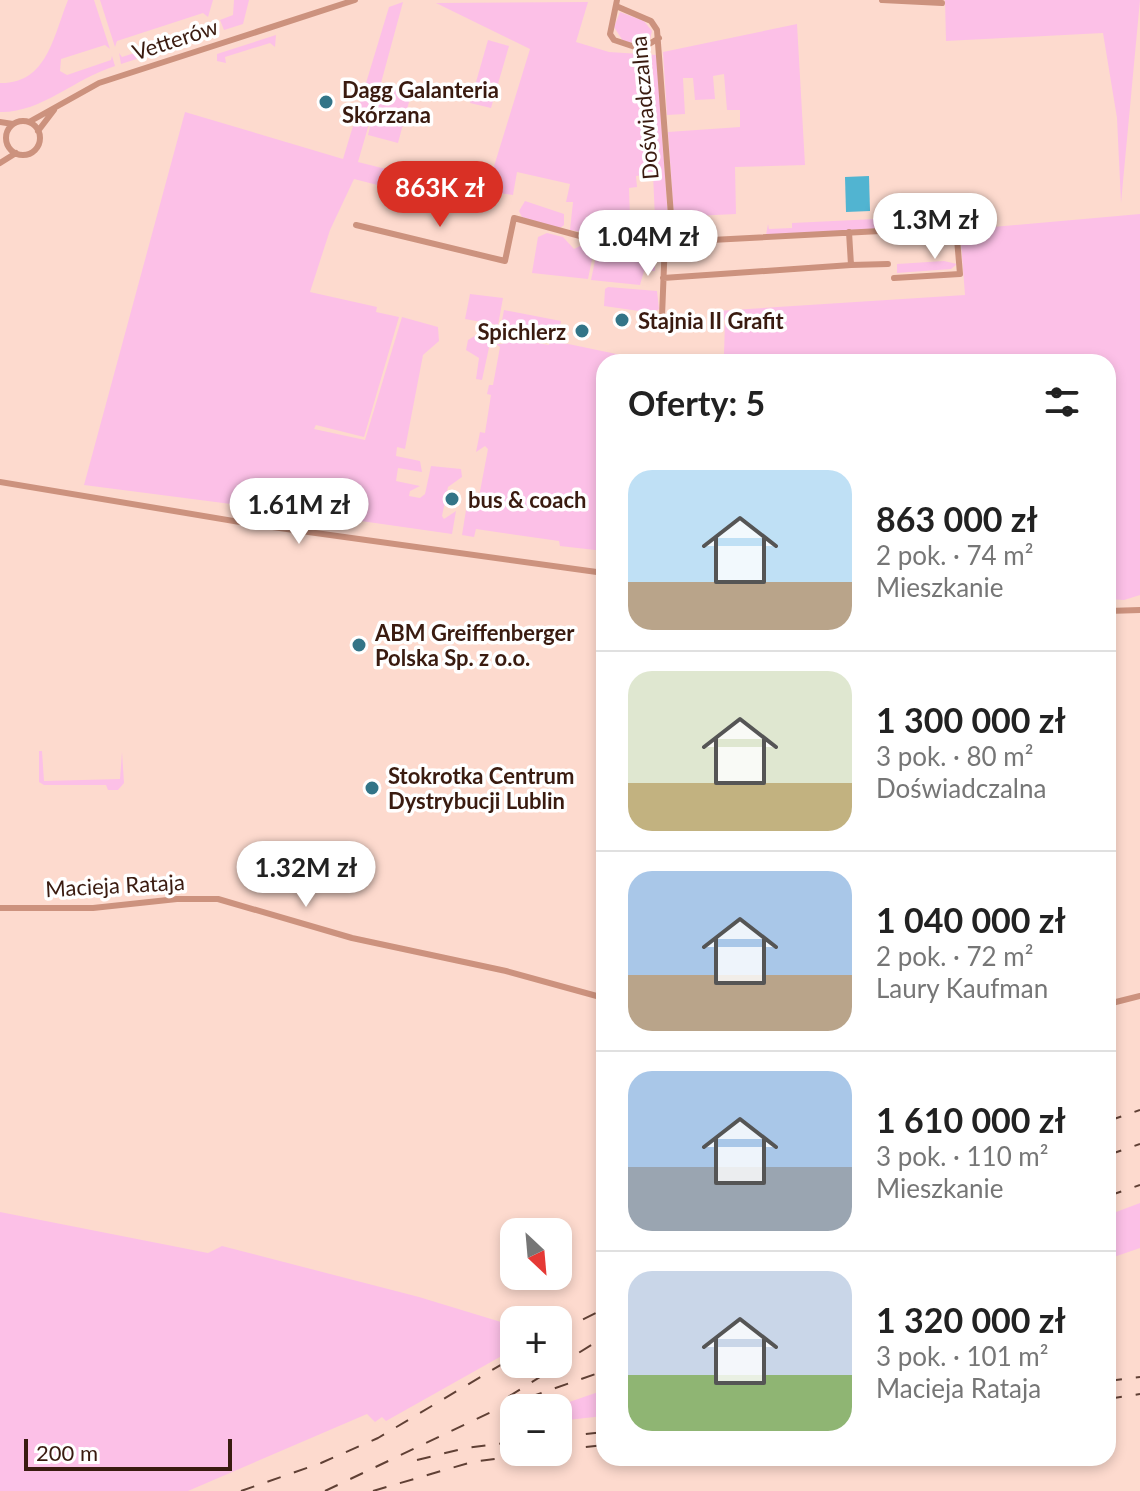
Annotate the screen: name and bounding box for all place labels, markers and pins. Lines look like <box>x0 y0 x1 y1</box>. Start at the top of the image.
place label: Dagg Galanteria Skórzana <box>342 76 499 128</box>
marker: Dagg Galanteria Skórzana <box>317 93 335 111</box>
pin: 863K zł <box>366 161 514 229</box>
pin: 1.3M zł <box>861 193 1009 261</box>
pin: 1.04M zł <box>565 210 731 278</box>
place label: Stajnia II Grafit <box>638 307 784 334</box>
marker: Stajnia II Grafit <box>613 311 631 329</box>
place label: Spichlerz <box>478 318 566 345</box>
marker: Spichlerz <box>573 322 591 340</box>
pin: 1.61M zł <box>216 478 382 546</box>
place label: bus & coach <box>468 486 586 513</box>
marker: bus & coach <box>443 490 461 508</box>
place label: ABM Greiffenberger Polska Sp. z o.o. <box>374 619 575 671</box>
marker: ABM Greiffenberger Polska Sp. z o.o. <box>350 636 368 654</box>
place label: Stokrotka Centrum Dystrybucji Lublin <box>388 762 574 814</box>
marker: Stokrotka Centrum Dystrybucji Lublin <box>363 779 381 797</box>
pin: 1.32M zł <box>223 841 389 909</box>

